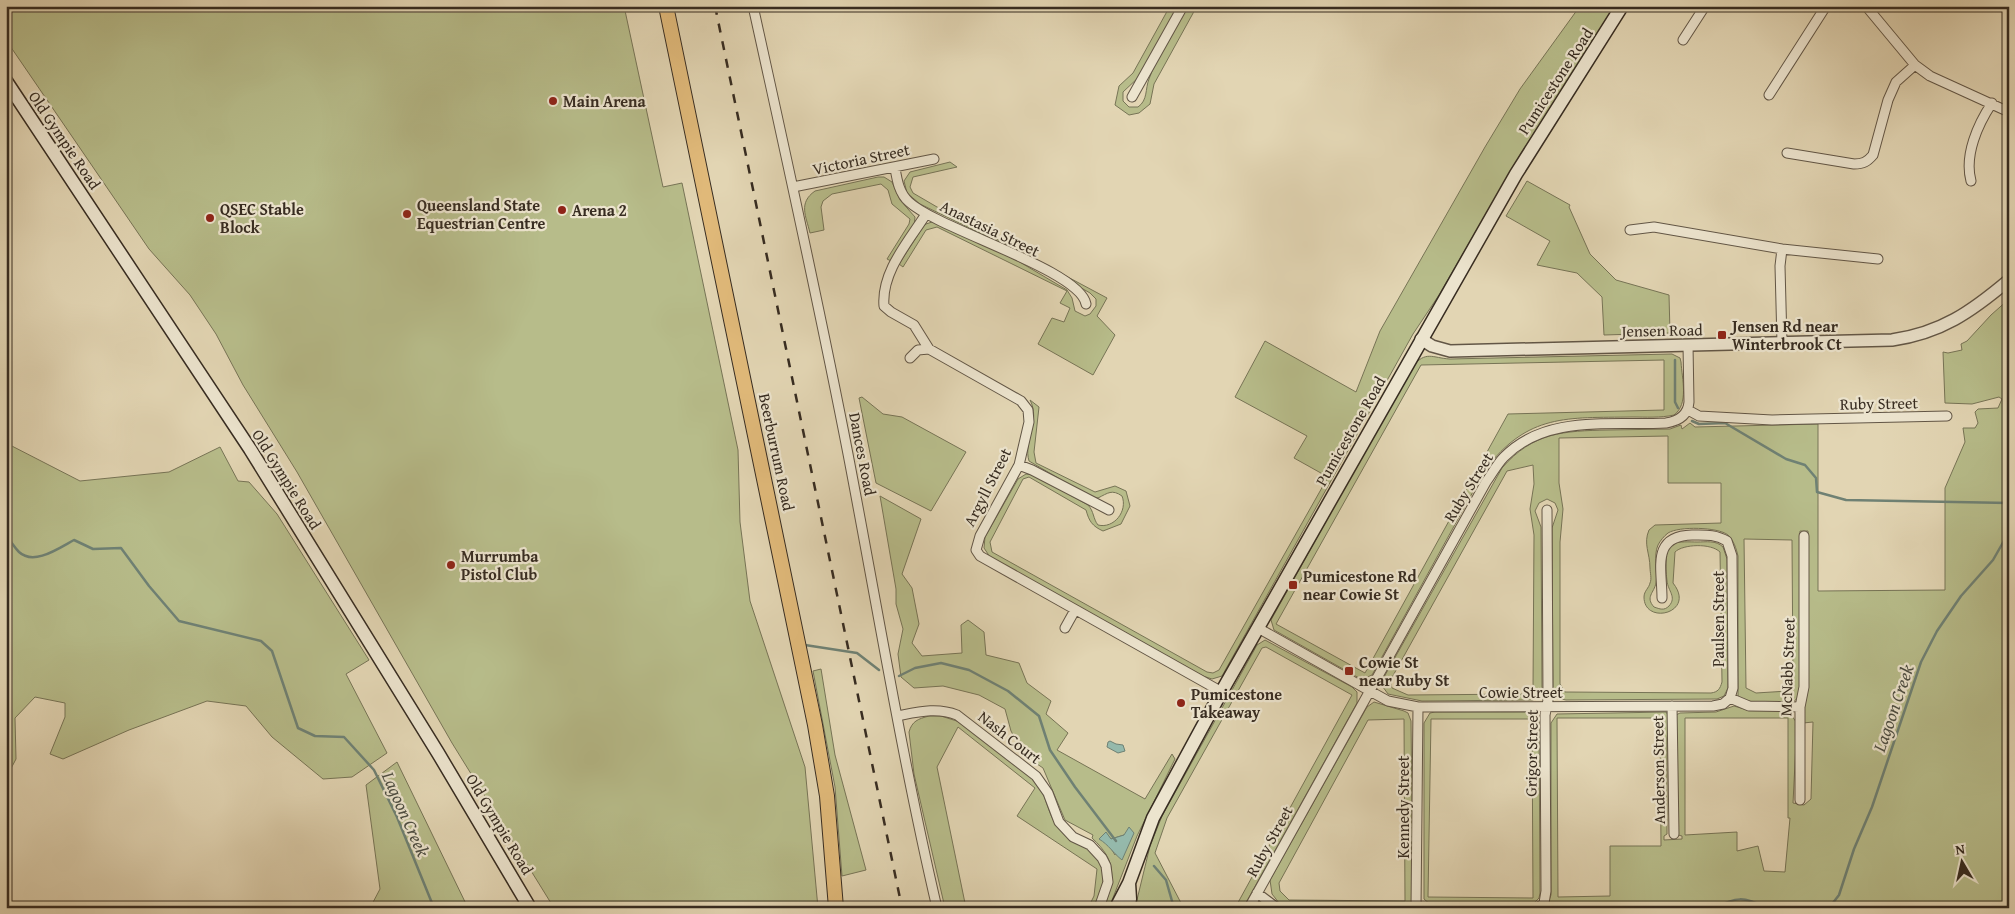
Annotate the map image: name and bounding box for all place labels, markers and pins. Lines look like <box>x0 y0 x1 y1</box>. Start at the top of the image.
place label: Main Arena <box>563 89 647 113</box>
marker: Main Arena <box>547 95 559 107</box>
place label: Queensland State Equestrian Centre <box>417 193 545 235</box>
place label: QSEC Stable Block <box>220 197 304 239</box>
place label: Arena 2 <box>572 198 627 222</box>
marker: Arena 2 <box>556 204 568 216</box>
marker: Queensland State Equestrian Centre <box>401 208 413 220</box>
marker: QSEC Stable Block <box>204 212 216 224</box>
place label: Jensen Rd near Winterbrook Ct <box>1729 314 1842 356</box>
marker: Jensen Rd near Winterbrook Ct <box>1716 329 1728 341</box>
place label: Murrumba Pistol Club <box>461 544 539 586</box>
marker: Murrumba Pistol Club <box>445 559 457 571</box>
place label: Pumicestone Rd near Cowie St <box>1303 564 1418 606</box>
marker: Pumicestone Rd near Cowie St <box>1287 579 1299 591</box>
place label: Cowie St near Ruby St <box>1359 650 1449 692</box>
marker: Cowie St near Ruby St <box>1343 665 1355 677</box>
place label: Pumicestone Takeaway <box>1191 682 1282 724</box>
marker: Pumicestone Takeaway <box>1175 697 1187 709</box>

